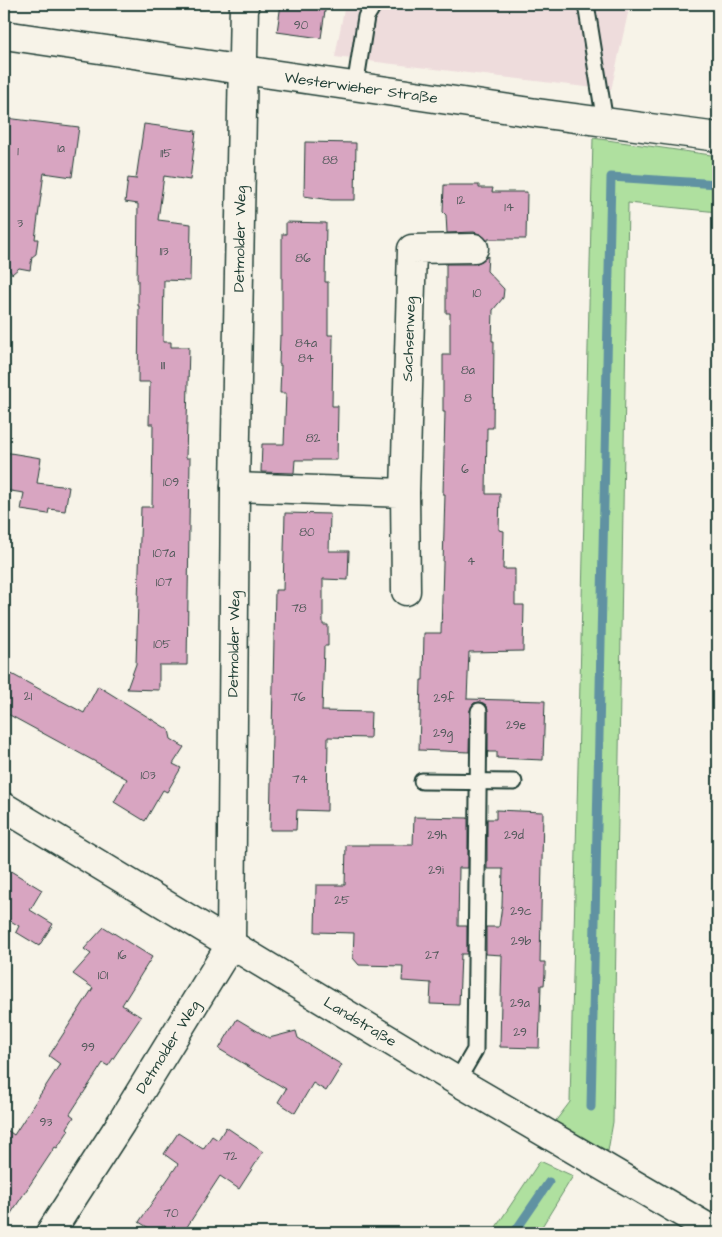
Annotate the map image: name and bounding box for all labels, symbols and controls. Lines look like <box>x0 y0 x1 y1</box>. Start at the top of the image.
house number: 90 <box>294 17 309 34</box>
street label: Westerwieher Straße <box>283 67 439 109</box>
house number: 1a <box>57 140 65 157</box>
house number: 1 <box>17 143 19 160</box>
house number: 115 <box>160 145 172 162</box>
house number: 88 <box>322 152 338 169</box>
street label: Detmolder Weg <box>229 185 252 292</box>
house number: 12 <box>457 192 465 209</box>
house number: 14 <box>504 199 514 216</box>
house number: 3 <box>17 215 23 232</box>
house number: 113 <box>159 243 169 260</box>
house number: 86 <box>295 250 311 267</box>
house number: 10 <box>472 285 482 302</box>
street label: Sachsenweg <box>397 296 422 382</box>
house number: 84a <box>295 335 317 352</box>
house number: 84 <box>298 350 314 367</box>
house number: 111 <box>161 357 166 374</box>
house number: 8a <box>461 362 475 379</box>
house number: 8 <box>464 390 472 407</box>
house number: 82 <box>306 430 320 447</box>
house number: 6 <box>461 461 469 478</box>
house number: 109 <box>163 474 179 491</box>
house number: 80 <box>299 524 315 541</box>
house number: 107a <box>153 545 175 562</box>
house number: 4 <box>467 553 475 570</box>
house number: 107 <box>156 574 173 591</box>
street label: Detmolder Weg <box>223 590 246 697</box>
house number: 78 <box>291 600 307 617</box>
house number: 105 <box>153 636 171 653</box>
house number: 21 <box>24 688 33 705</box>
house number: 76 <box>291 689 306 706</box>
house number: 29f <box>434 690 455 707</box>
house number: 29e <box>506 717 527 734</box>
house number: 29g <box>433 725 453 743</box>
house number: 103 <box>140 767 156 784</box>
house number: 74 <box>292 771 308 788</box>
house number: 29h <box>427 827 447 844</box>
house number: 29d <box>504 827 524 844</box>
house number: 29i <box>428 862 444 879</box>
house number: 25 <box>334 892 350 909</box>
house number: 29c <box>510 903 532 920</box>
house number: 29b <box>511 933 531 950</box>
house number: 16 <box>117 947 127 964</box>
house number: 27 <box>425 947 440 964</box>
house number: 101 <box>98 967 109 984</box>
street label: Landstraße <box>320 992 400 1052</box>
house number: 29a <box>510 995 530 1012</box>
street label: Detmolder Weg <box>131 996 206 1098</box>
house number: 29 <box>513 1024 527 1041</box>
house number: 99 <box>81 1039 95 1056</box>
house number: 93 <box>40 1114 52 1131</box>
house number: 72 <box>223 1148 237 1165</box>
house number: 70 <box>164 1205 179 1222</box>

